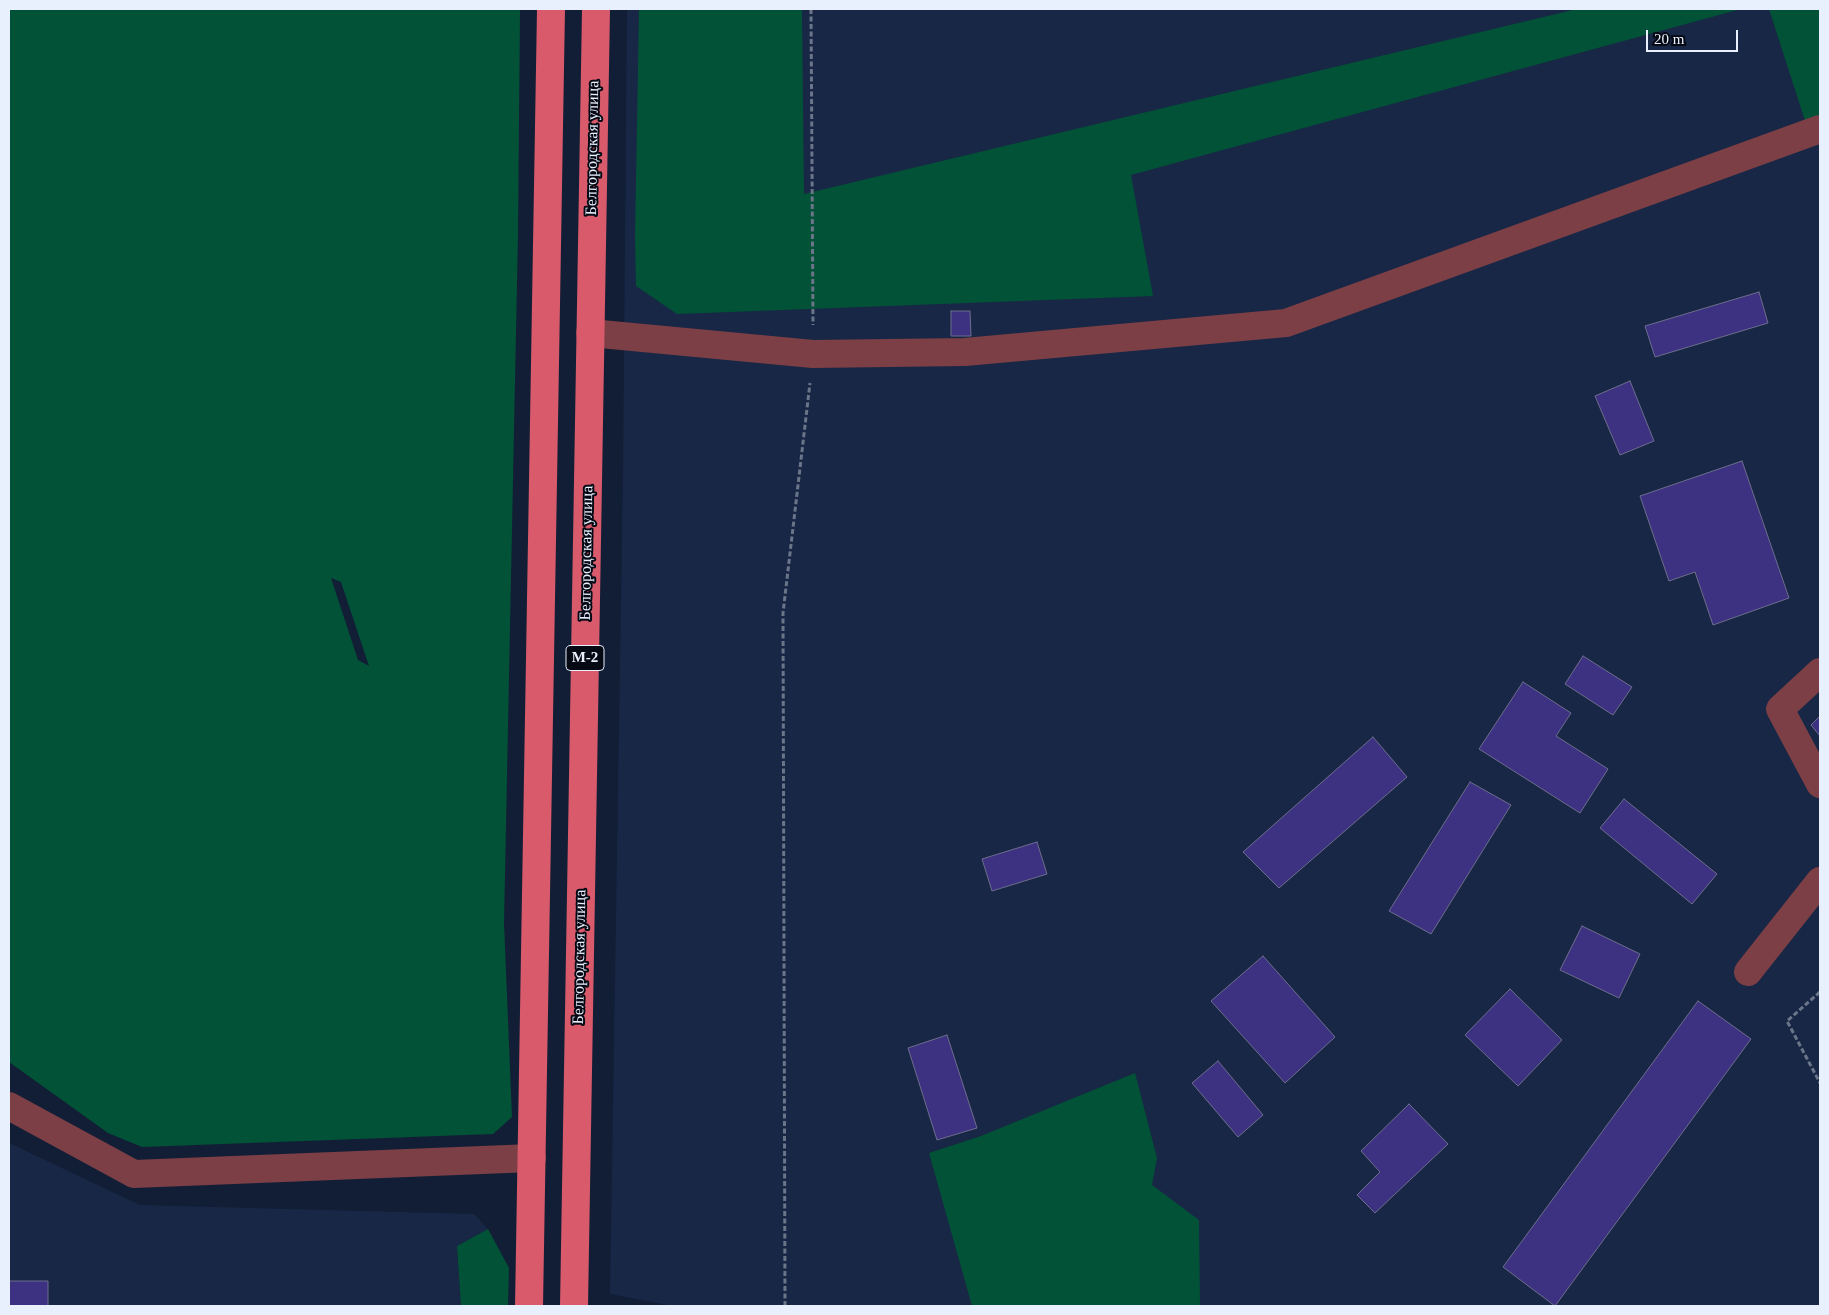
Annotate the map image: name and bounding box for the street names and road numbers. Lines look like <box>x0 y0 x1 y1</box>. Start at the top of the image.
street label: Белгородская улица <box>582 80 604 216</box>
street label: Белгородская улица <box>576 485 598 621</box>
road number: М-2 <box>566 646 604 670</box>
street label: Белгородская улица <box>569 889 591 1025</box>

